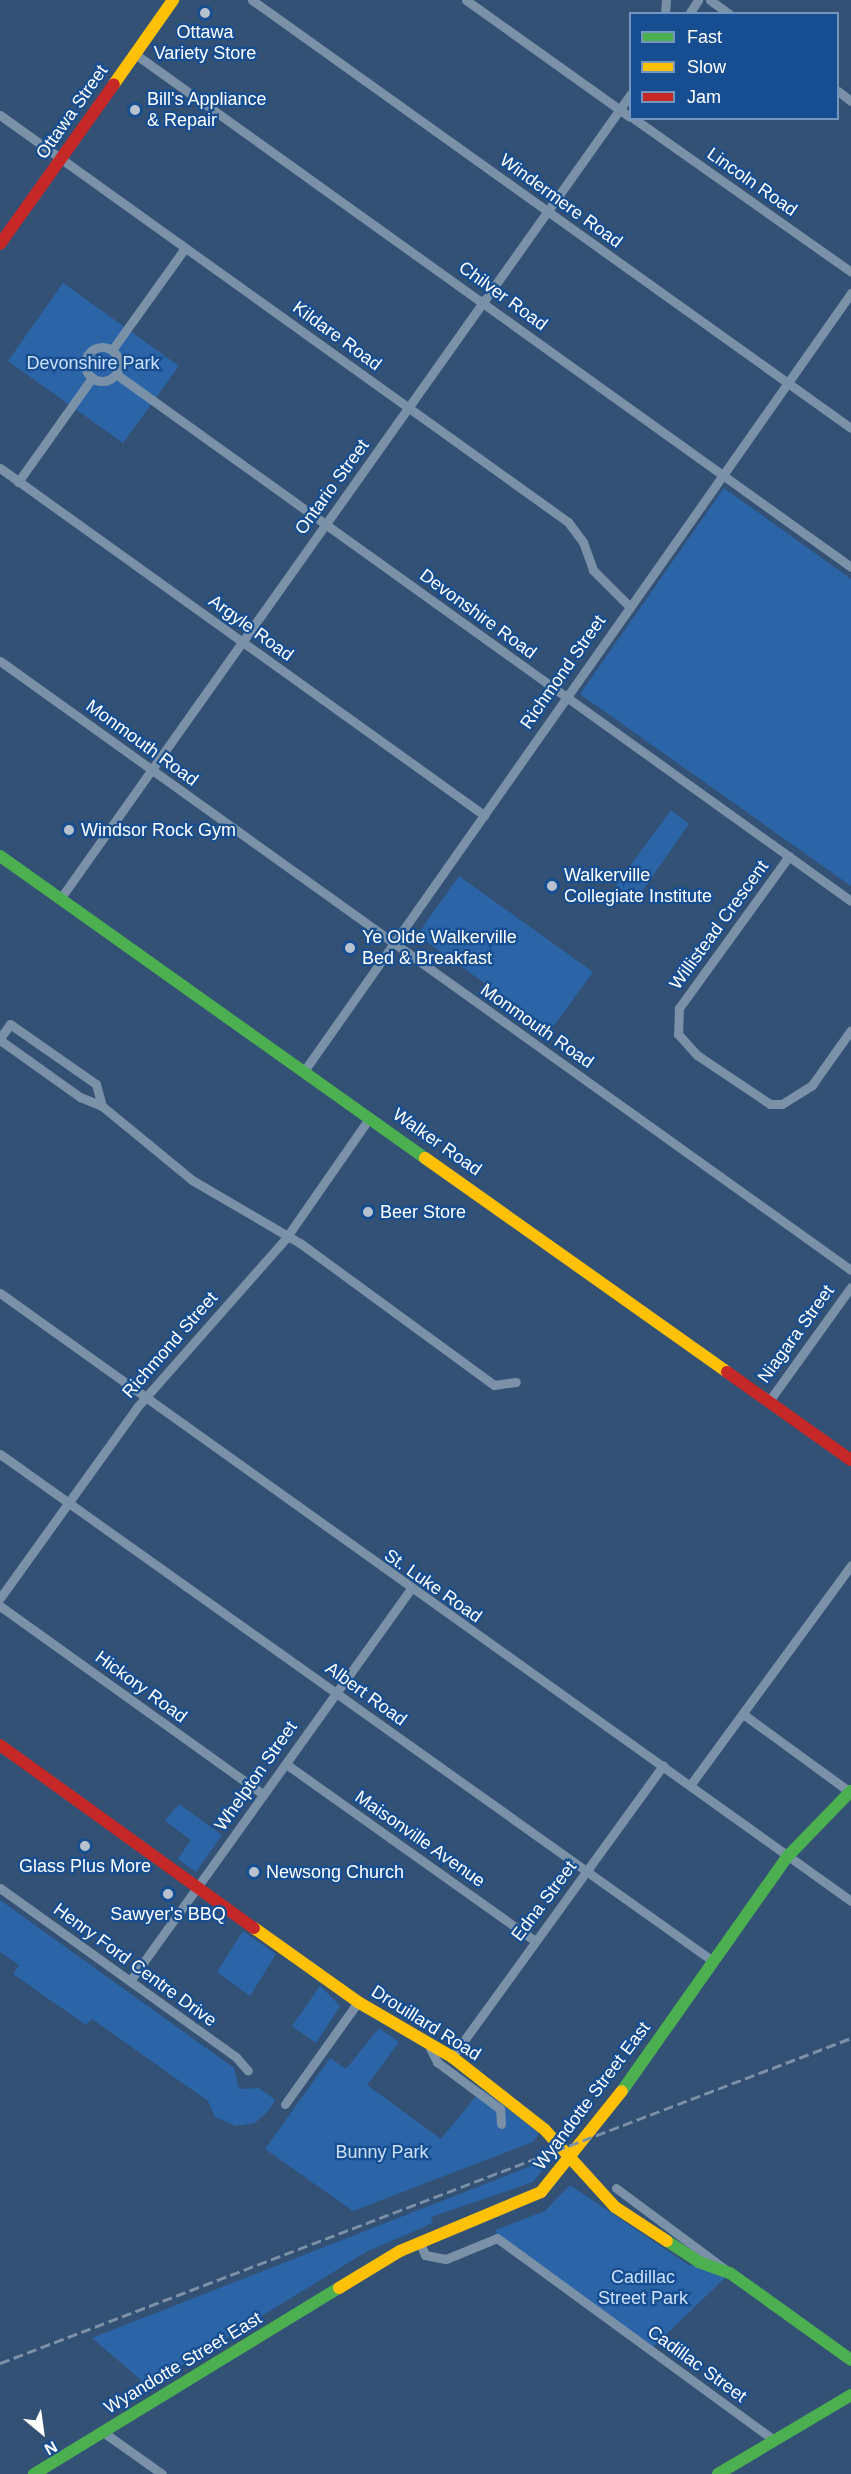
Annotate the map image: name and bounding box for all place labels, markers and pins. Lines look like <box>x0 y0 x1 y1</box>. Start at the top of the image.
marker: Ottawa Variety Store <box>198 6 212 20</box>
place label: Ottawa Variety Store <box>154 22 256 64</box>
place label: Bill's Appliance & Repair <box>147 89 267 132</box>
marker: Bill's Appliance & Repair <box>128 103 142 117</box>
place label: Windsor Rock Gym <box>81 819 236 841</box>
marker: Windsor Rock Gym <box>62 823 76 837</box>
place label: Walkerville Collegiate Institute <box>564 865 712 908</box>
marker: Walkerville Collegiate Institute <box>545 879 559 893</box>
place label: Ye Olde Walkerville Bed & Breakfast <box>362 927 517 970</box>
marker: Ye Olde Walkerville Bed & Breakfast <box>343 941 357 955</box>
place label: Beer Store <box>380 1201 466 1223</box>
marker: Beer Store <box>361 1205 375 1219</box>
marker: Glass Plus More <box>78 1839 92 1853</box>
place label: Glass Plus More <box>19 1855 151 1877</box>
place label: Newsong Church <box>266 1861 404 1883</box>
marker: Newsong Church <box>247 1865 261 1879</box>
marker: Sawyer's BBQ <box>161 1887 175 1901</box>
place label: Sawyer's BBQ <box>110 1903 226 1925</box>

